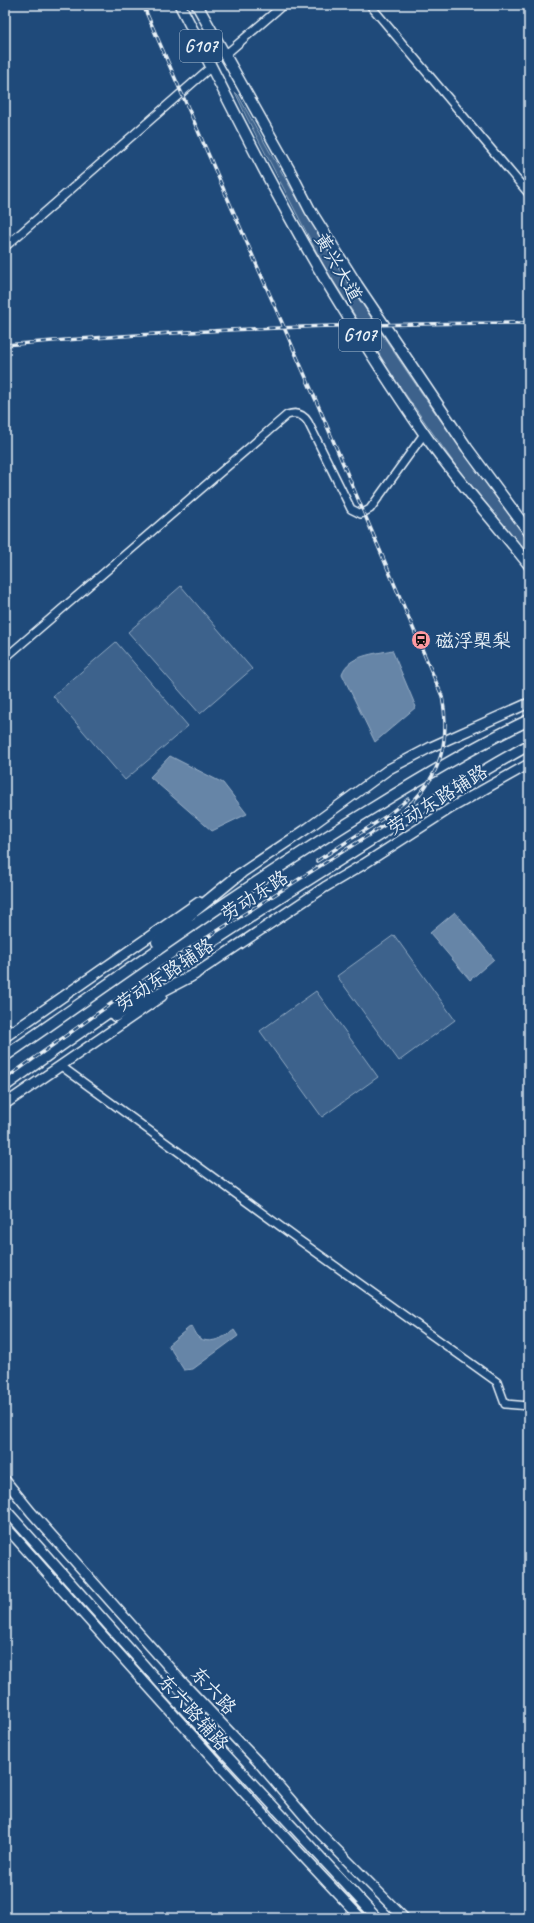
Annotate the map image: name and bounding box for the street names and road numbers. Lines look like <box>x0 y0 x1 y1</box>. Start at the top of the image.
road number: G107 <box>180 30 222 62</box>
street label: 黄兴大道 <box>309 229 368 306</box>
road number: G107 <box>339 319 381 351</box>
street label: 劳动东路辅路 <box>383 759 492 840</box>
street label: 劳动东路 <box>216 865 293 927</box>
street label: 劳动东路辅路 <box>111 933 219 1017</box>
street label: 东六路 <box>185 1662 241 1720</box>
street label: 东六路辅路 <box>153 1669 234 1756</box>

